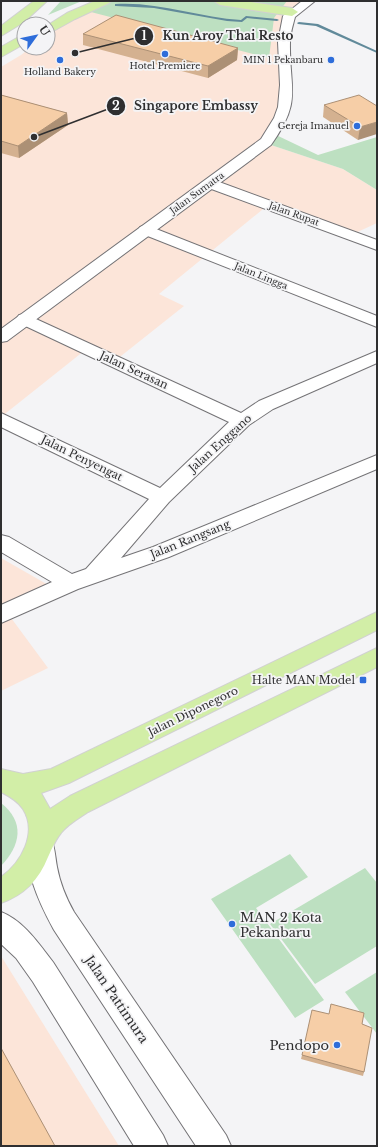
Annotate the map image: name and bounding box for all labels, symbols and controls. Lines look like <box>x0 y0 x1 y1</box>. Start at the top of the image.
north arrow <box>16 16 56 56</box>
text: U <box>36 23 53 39</box>
callout: Kun Aroy Thai Resto <box>134 24 302 48</box>
text: 1 <box>141 28 147 43</box>
text: Kun Aroy Thai Resto <box>163 28 294 43</box>
marker: Hotel Premiere <box>160 49 170 59</box>
place label: MIN 1 Pekanbaru <box>243 54 323 65</box>
marker: Holland Bakery <box>55 55 65 65</box>
marker: MIN 1 Pekanbaru <box>326 55 336 65</box>
place label: Hotel Premiere <box>130 60 200 71</box>
place label: Holland Bakery <box>24 66 96 77</box>
callout: Singapore Embassy <box>106 94 266 118</box>
text: 2 <box>112 98 120 113</box>
text: Singapore Embassy <box>134 98 258 113</box>
place label: Gereja Imanuel <box>278 120 349 131</box>
marker: Gereja Imanuel <box>352 121 362 131</box>
street label: Jalan Sumatra <box>167 169 226 216</box>
street label: Jalan Rupat <box>267 199 321 228</box>
street label: Jalan Lingga <box>232 259 289 291</box>
street label: Jalan Serasan <box>96 347 171 392</box>
street label: Jalan Enggano <box>184 411 254 476</box>
street label: Jalan Penyengat <box>37 431 126 484</box>
street label: Jalan Rangsang <box>146 516 232 562</box>
place label: Halte MAN Model <box>252 673 355 687</box>
marker: Halte MAN Model <box>358 675 368 685</box>
street label: Jalan Diponegoro <box>144 683 240 740</box>
place label: MAN 2 Kota Pekanbaru <box>240 909 323 941</box>
marker: MAN 2 Kota Pekanbaru <box>227 919 237 929</box>
street label: Jalan Pattimura <box>80 950 153 1047</box>
place label: Pendopo <box>269 1037 329 1054</box>
marker: Pendopo <box>332 1040 342 1050</box>

